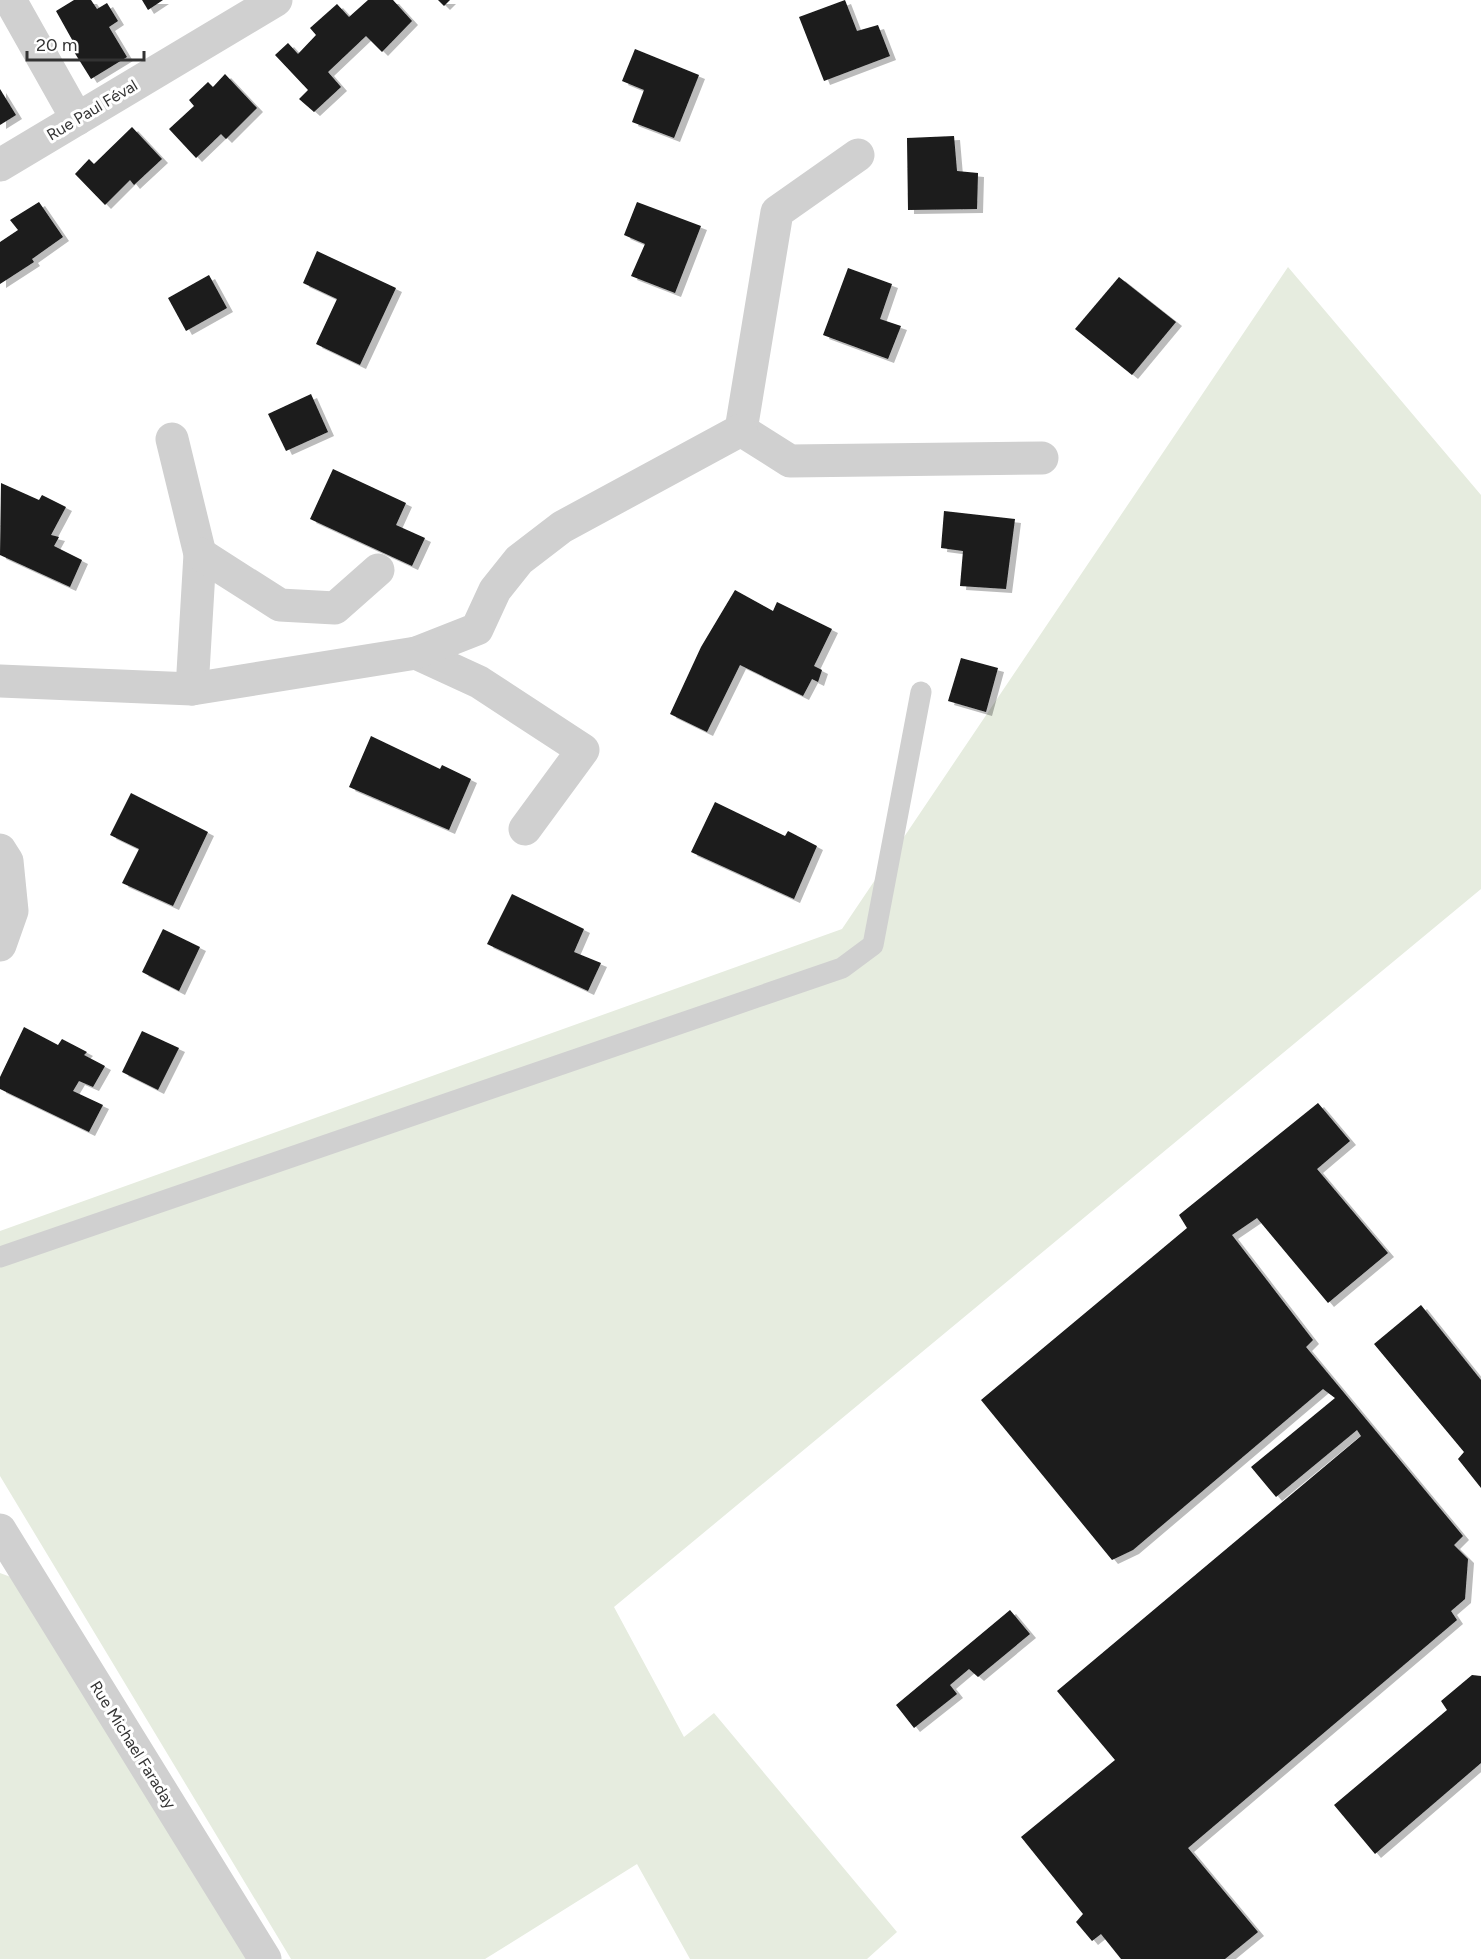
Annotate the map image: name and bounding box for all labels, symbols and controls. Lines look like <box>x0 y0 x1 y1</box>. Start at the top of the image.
scale bar <box>27 24 144 62</box>
text: 20 m <box>36 34 77 56</box>
street label: Rue Paul Féval <box>43 76 141 144</box>
street label: Rue Michael Faraday <box>86 1678 180 1813</box>

